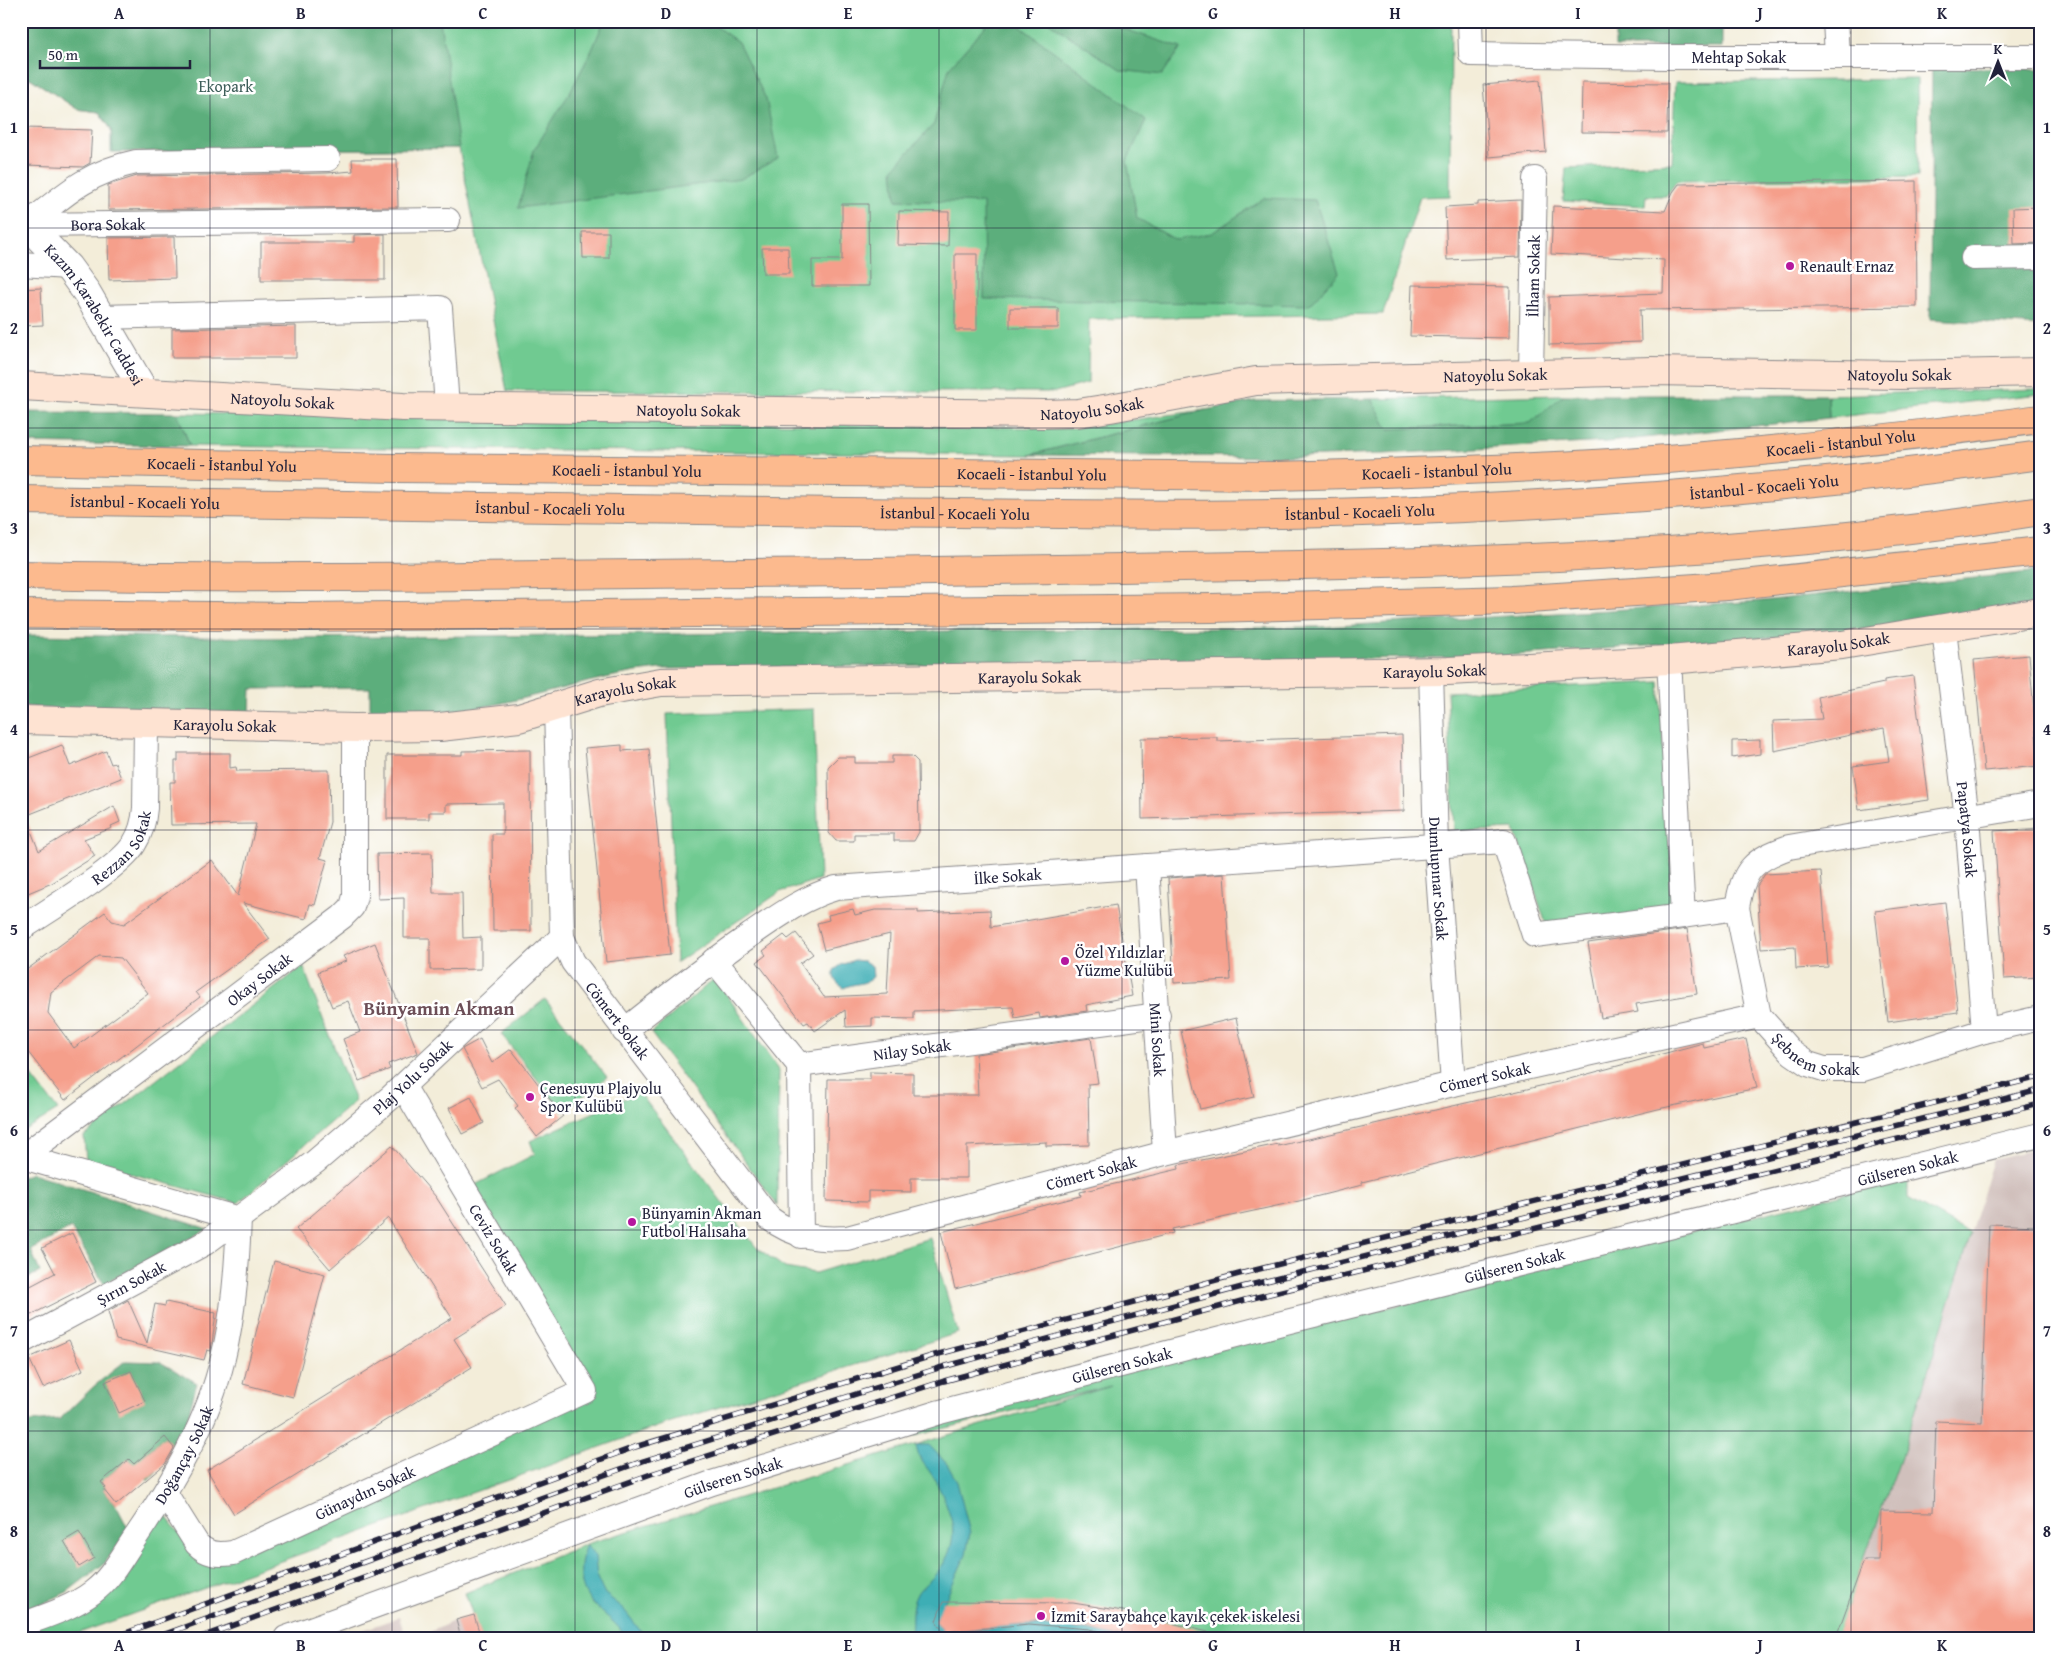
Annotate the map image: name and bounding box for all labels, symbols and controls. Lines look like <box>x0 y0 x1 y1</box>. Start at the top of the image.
text: A <box>114 1 125 25</box>
text: B <box>296 1 306 25</box>
text: C <box>478 1 488 25</box>
text: D <box>661 1 671 25</box>
text: E <box>844 1 853 25</box>
text: F <box>1026 1 1034 25</box>
text: G <box>1208 1 1218 25</box>
text: H <box>1389 1 1401 25</box>
text: I <box>1575 1 1581 25</box>
text: J <box>1754 1 1763 25</box>
text: K <box>1937 1 1948 25</box>
scale bar <box>40 38 190 70</box>
north arrow <box>1974 38 2024 88</box>
text: K <box>1994 39 2003 59</box>
text: 50 m <box>48 44 79 65</box>
street label: Mehtap Sokak <box>1692 45 1787 69</box>
park label: Ekopark <box>199 74 254 98</box>
text: 1 <box>10 115 18 139</box>
text: 1 <box>2043 115 2051 139</box>
street label: Bora Sokak <box>71 212 146 236</box>
street label: İlham Sokak <box>1520 234 1546 317</box>
street label: Kazım Karabekir Caddesi <box>39 238 150 390</box>
place label: Renault Ernaz <box>1800 254 1894 278</box>
marker: Renault Ernaz <box>1784 260 1796 272</box>
text: 2 <box>10 316 18 340</box>
text: 2 <box>2043 316 2051 340</box>
street label: Natoyolu Sokak <box>1443 362 1549 388</box>
street label: Natoyolu Sokak <box>1847 362 1953 387</box>
street label: Natoyolu Sokak <box>230 386 336 415</box>
street label: Natoyolu Sokak <box>1040 390 1147 426</box>
street label: Natoyolu Sokak <box>636 398 741 423</box>
street label: Kocaeli - İstanbul Yolu <box>1765 423 1917 463</box>
street label: Kocaeli - İstanbul Yolu <box>147 451 297 478</box>
street label: Kocaeli - İstanbul Yolu <box>1362 456 1513 486</box>
street label: Kocaeli - İstanbul Yolu <box>552 457 702 483</box>
street label: Kocaeli - İstanbul Yolu <box>957 461 1107 486</box>
street label: İstanbul - Kocaeli Yolu <box>1688 468 1840 505</box>
street label: İstanbul - Kocaeli Yolu <box>70 489 220 515</box>
street label: İstanbul - Kocaeli Yolu <box>475 495 625 521</box>
street label: İstanbul - Kocaeli Yolu <box>1285 497 1436 526</box>
street label: İstanbul - Kocaeli Yolu <box>880 500 1030 526</box>
text: 3 <box>10 516 18 540</box>
text: 3 <box>2043 516 2051 540</box>
street label: Karayolu Sokak <box>1786 625 1892 662</box>
street label: Karayolu Sokak <box>1383 657 1488 684</box>
street label: Karayolu Sokak <box>978 664 1082 690</box>
street label: Karayolu Sokak <box>571 670 677 712</box>
street label: Karayolu Sokak <box>173 712 278 738</box>
text: 4 <box>10 717 18 741</box>
text: 4 <box>2043 717 2051 741</box>
street label: Papatya Sokak <box>1951 780 1984 880</box>
street label: Rezzan Sokak <box>86 808 157 891</box>
street label: Dumlupınar Sokak <box>1423 816 1455 943</box>
street label: İlke Sokak <box>973 861 1043 890</box>
text: 5 <box>10 917 18 941</box>
text: 5 <box>2043 917 2051 941</box>
place label: Özel Yıldızlar Yüzme Kulübü <box>1075 940 1173 982</box>
street label: Okay Sokak <box>221 946 298 1012</box>
marker: Özel Yıldızlar Yüzme Kulübü <box>1059 955 1071 967</box>
street label: Cömert Sokak <box>580 976 656 1065</box>
district label: Bünyamin Akman <box>364 994 515 1022</box>
street label: Mini Sokak <box>1144 1002 1172 1078</box>
street label: Şebnem Sokak <box>1767 1027 1861 1082</box>
street label: Nilay Sokak <box>871 1032 953 1067</box>
street label: Plaj Yolu Sokak <box>367 1033 459 1120</box>
street label: Cömert Sokak <box>1436 1055 1534 1099</box>
place label: Çenesuyu Plajyolu Spor Kulübü <box>540 1076 662 1118</box>
marker: Çenesuyu Plajyolu Spor Kulübü <box>524 1091 536 1103</box>
text: 6 <box>10 1118 18 1142</box>
text: 6 <box>2043 1118 2051 1142</box>
street label: Gülseren Sokak <box>1855 1144 1961 1192</box>
street label: Cömert Sokak <box>1043 1149 1140 1196</box>
street label: Ceviz Sokak <box>463 1199 525 1280</box>
place label: Bünyamin Akman Futbol Halısaha <box>642 1201 762 1243</box>
marker: Bünyamin Akman Futbol Halısaha <box>626 1216 638 1228</box>
street label: Gülseren Sokak <box>1462 1241 1568 1289</box>
street label: Şırın Sokak <box>92 1254 171 1311</box>
text: 7 <box>10 1318 18 1342</box>
text: 7 <box>2043 1318 2051 1342</box>
street label: Gülseren Sokak <box>1069 1340 1175 1389</box>
street label: Doğançay Sokak <box>148 1401 219 1509</box>
street label: Gülseren Sokak <box>680 1450 786 1504</box>
street label: Günaydın Sokak <box>311 1459 420 1526</box>
text: 8 <box>10 1519 18 1543</box>
text: 8 <box>2043 1519 2051 1543</box>
place label: İzmit Saraybahçe kayık çekek iskelesi <box>1051 1604 1301 1628</box>
marker: İzmit Saraybahçe kayık çekek iskelesi <box>1035 1610 1047 1622</box>
text: A <box>114 1633 125 1657</box>
text: B <box>296 1633 306 1657</box>
text: C <box>478 1633 488 1657</box>
text: D <box>661 1633 671 1657</box>
text: E <box>844 1633 853 1657</box>
text: F <box>1026 1633 1034 1657</box>
text: G <box>1208 1633 1218 1657</box>
text: H <box>1389 1633 1401 1657</box>
text: I <box>1575 1633 1581 1657</box>
text: J <box>1754 1633 1763 1657</box>
text: K <box>1937 1633 1948 1657</box>

